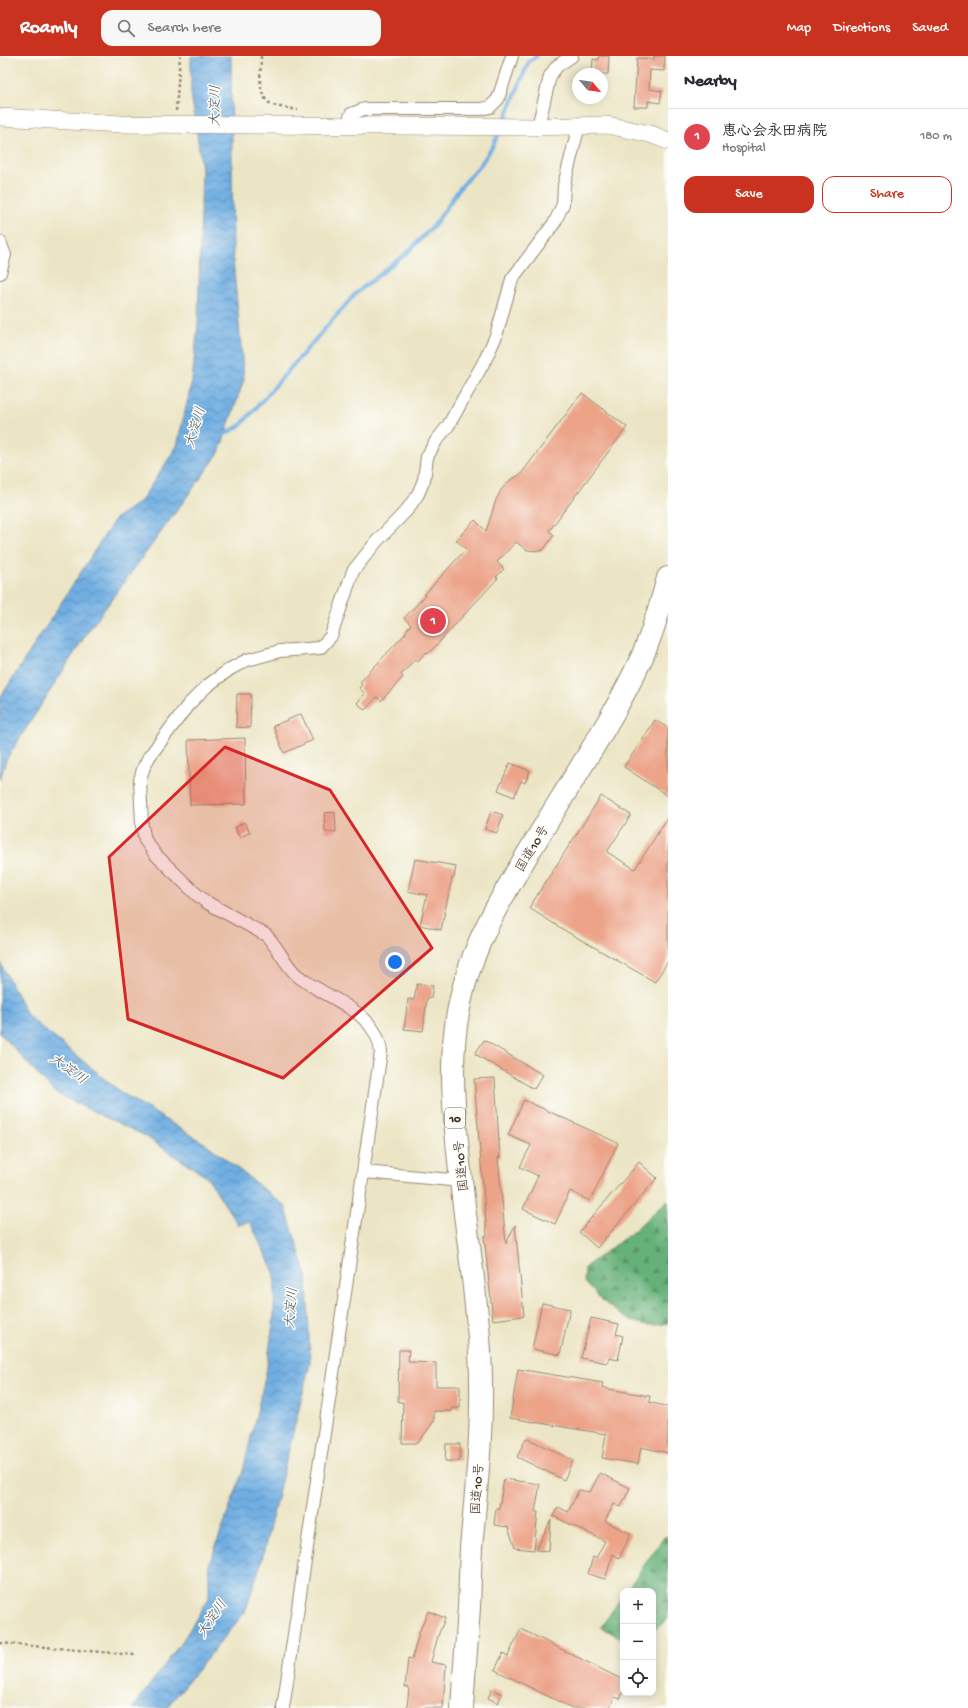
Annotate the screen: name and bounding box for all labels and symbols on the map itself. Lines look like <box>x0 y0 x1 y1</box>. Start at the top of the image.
north arrow <box>572 68 608 104</box>
water label: 大淀川 <box>208 85 225 127</box>
water label: 大淀川 <box>182 405 211 450</box>
pin: 1 <box>420 606 446 636</box>
street label: 国道10号 <box>513 823 553 875</box>
your location <box>385 952 405 972</box>
water label: 大淀川 <box>46 1051 90 1089</box>
road number: 10 <box>445 1108 465 1128</box>
street label: 国道10号 <box>451 1139 473 1192</box>
water label: 大淀川 <box>282 1287 303 1330</box>
street label: 国道10号 <box>468 1463 488 1515</box>
water label: 大淀川 <box>194 1597 232 1642</box>

